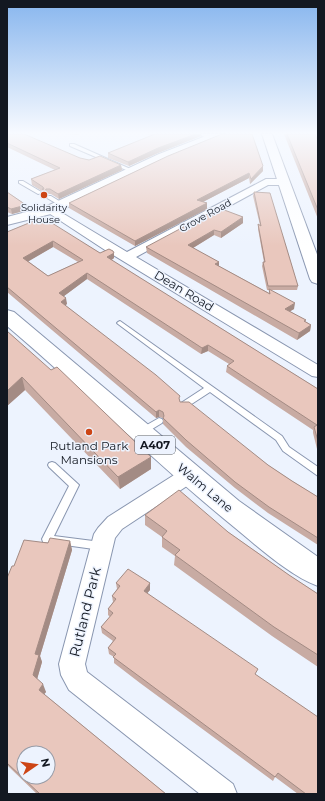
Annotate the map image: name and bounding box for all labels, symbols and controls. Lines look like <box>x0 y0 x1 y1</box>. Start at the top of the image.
marker: Solidarity House <box>39 190 49 200</box>
street label: Grove Road <box>177 196 234 235</box>
place label: Solidarity House <box>21 201 68 226</box>
street label: Dean Road <box>152 267 217 314</box>
marker: Rutland Park Mansions <box>84 427 94 437</box>
road number: A407 <box>135 436 175 454</box>
place label: Rutland Park Mansions <box>50 438 129 467</box>
street label: Walm Lane <box>174 460 236 515</box>
street label: Rutland Park <box>65 565 105 659</box>
north arrow <box>16 745 56 785</box>
text: N <box>38 757 54 769</box>

